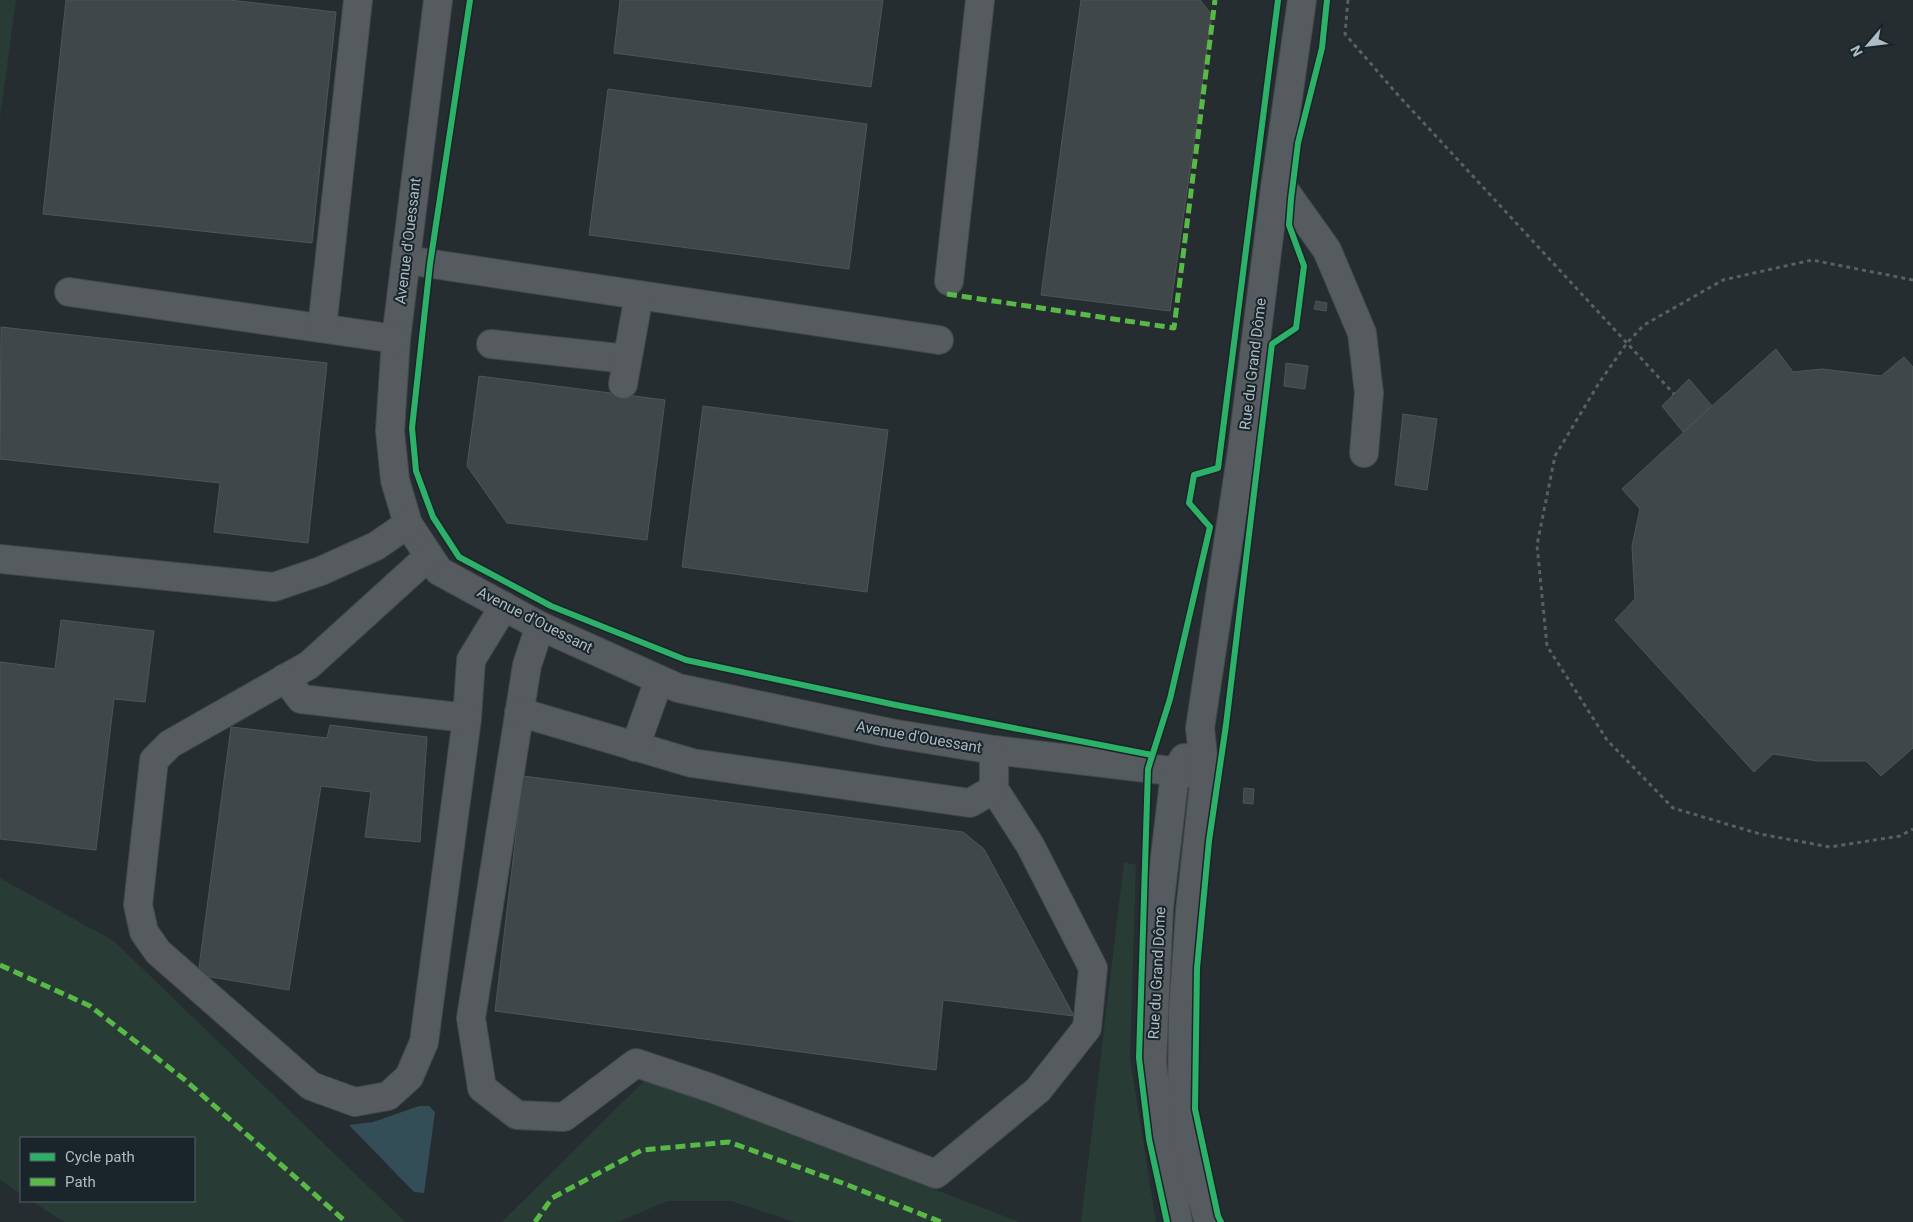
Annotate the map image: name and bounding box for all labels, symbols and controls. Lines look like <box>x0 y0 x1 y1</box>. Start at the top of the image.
north arrow <box>1843 20 1893 70</box>
text: N <box>1847 43 1866 59</box>
street label: Avenue d'Ouessant <box>391 177 425 305</box>
street label: Rue du Grand Dôme <box>1236 297 1270 431</box>
street label: Avenue d'Ouessant <box>474 583 596 657</box>
street label: Avenue d'Ouessant <box>855 717 983 757</box>
street label: Rue du Grand Dôme <box>1145 906 1169 1040</box>
legend <box>20 1137 195 1202</box>
text: Cycle path <box>65 1148 135 1166</box>
text: Path <box>65 1173 96 1191</box>

